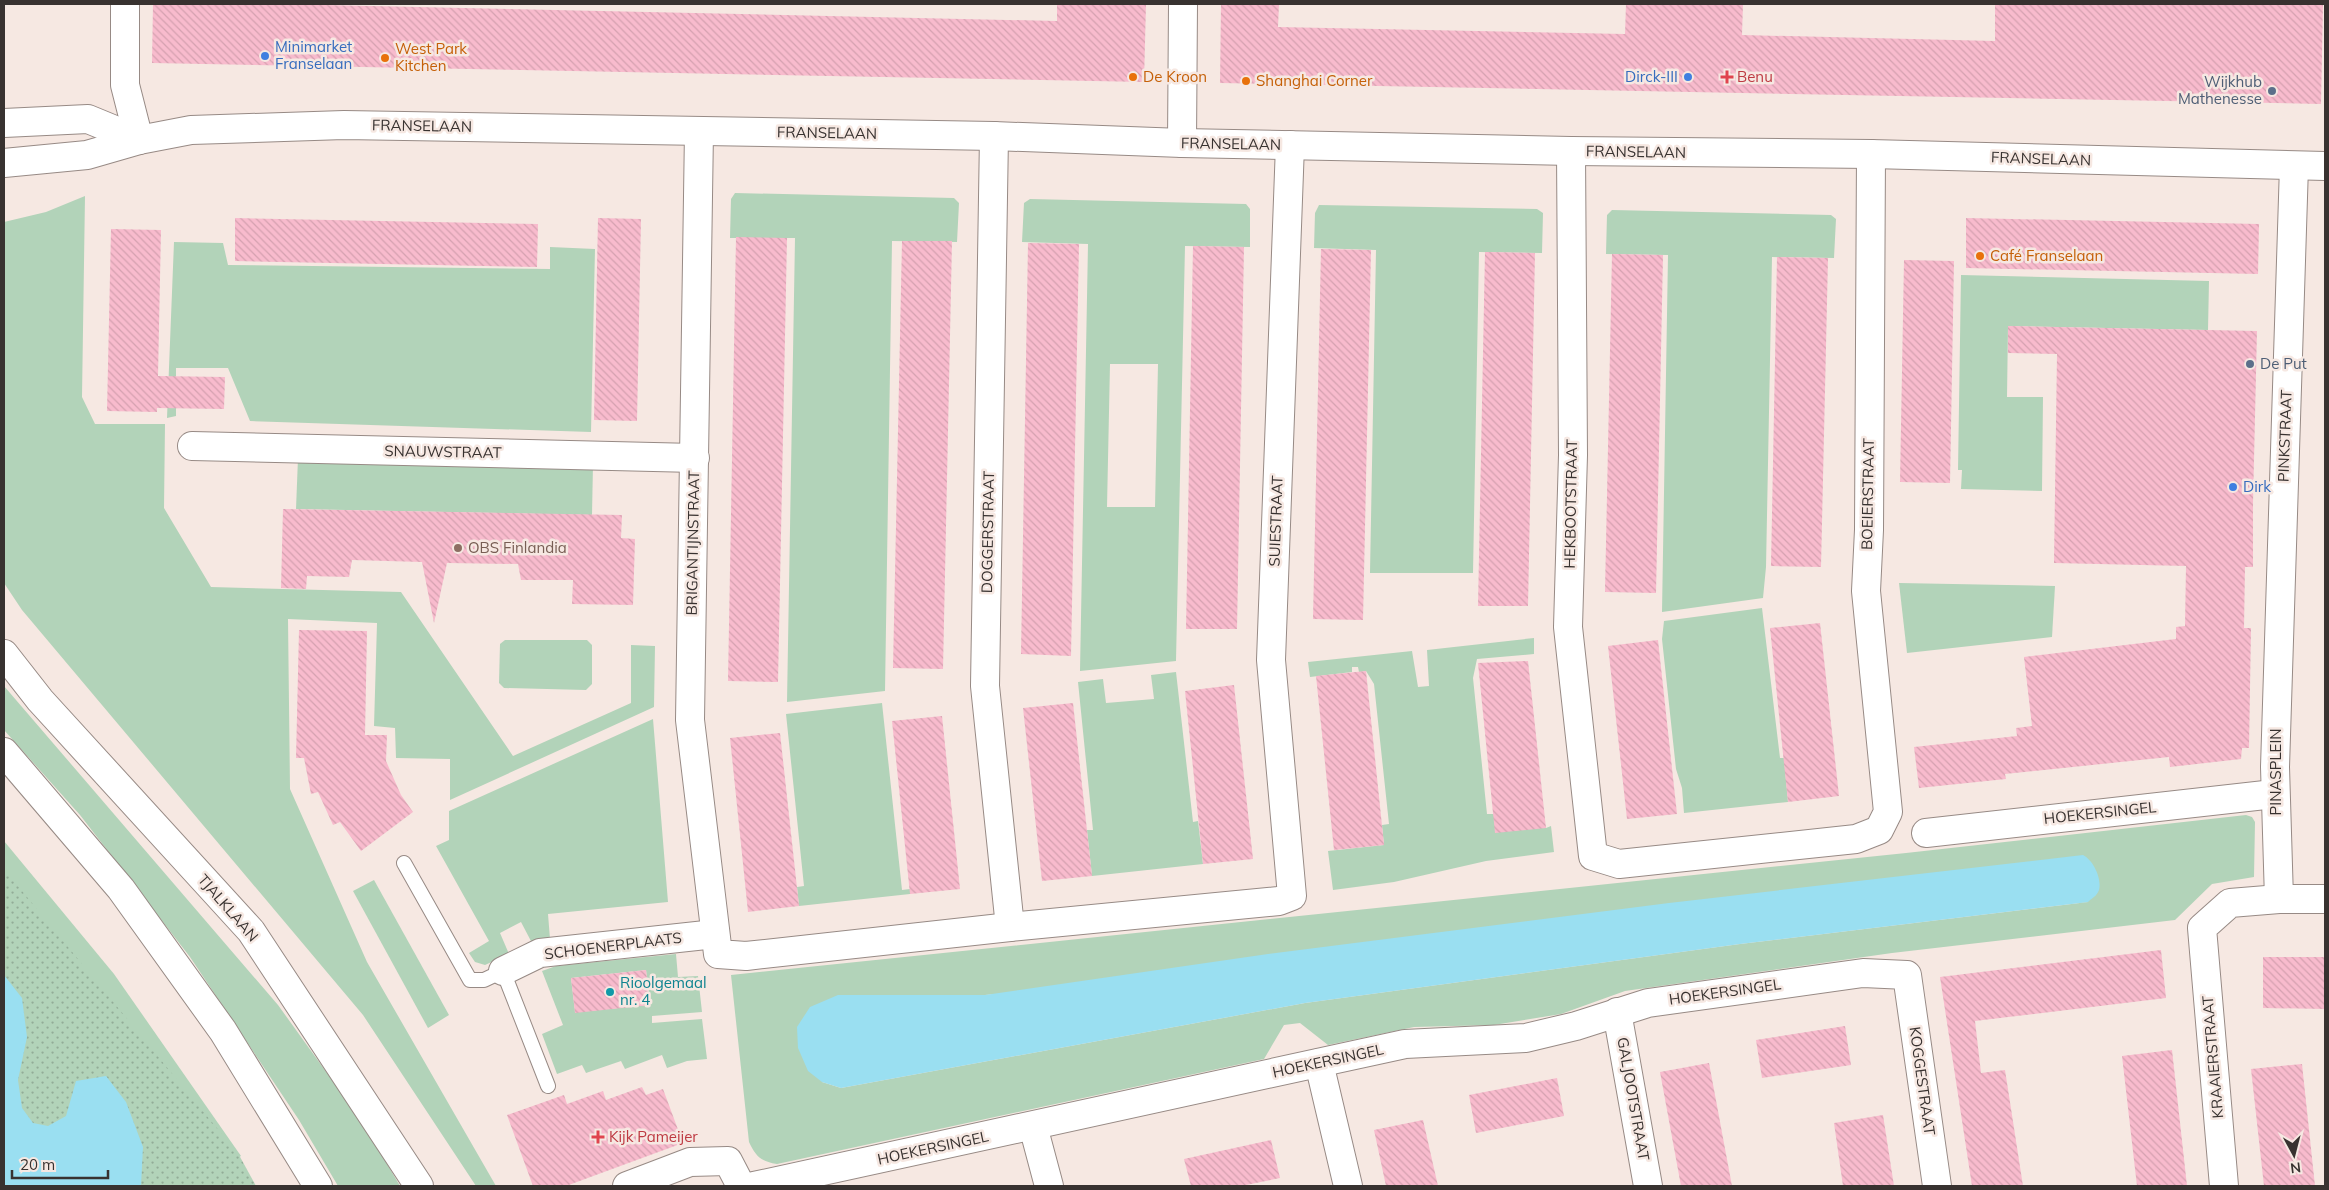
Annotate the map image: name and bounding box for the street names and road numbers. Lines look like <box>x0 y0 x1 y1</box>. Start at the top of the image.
street label: FRANSELAAN <box>372 115 472 136</box>
street label: FRANSELAAN <box>777 122 877 143</box>
street label: FRANSELAAN <box>1181 133 1281 154</box>
street label: FRANSELAAN <box>1586 141 1686 162</box>
street label: FRANSELAAN <box>1991 147 2091 170</box>
street label: PINKSTRAAT <box>2273 390 2296 482</box>
street label: BOEIERSTRAAT <box>1857 438 1878 550</box>
street label: HEKBOOTSTRAAT <box>1560 439 1581 569</box>
street label: SNAUWSTRAAT <box>384 441 502 462</box>
street label: BRIGANTIJNSTRAAT <box>682 470 703 616</box>
street label: DOGGERSTRAAT <box>977 471 998 593</box>
street label: SUIESTRAAT <box>1264 475 1287 567</box>
street label: PINASPLEIN <box>2266 729 2285 815</box>
street label: HOEKERSINGEL <box>2043 797 2157 828</box>
street label: TJALKLAAN <box>194 870 263 945</box>
street label: SCHOENERPLAATS <box>543 928 683 963</box>
street label: HOEKERSINGEL <box>1668 974 1782 1009</box>
street label: KRAAIERSTRAAT <box>2198 995 2227 1119</box>
street label: KOGGESTRAAT <box>1905 1025 1940 1137</box>
street label: GALJOOTSTRAAT <box>1613 1036 1654 1162</box>
street label: HOEKERSINGEL <box>1271 1039 1385 1082</box>
street label: HOEKERSINGEL <box>876 1126 990 1169</box>

